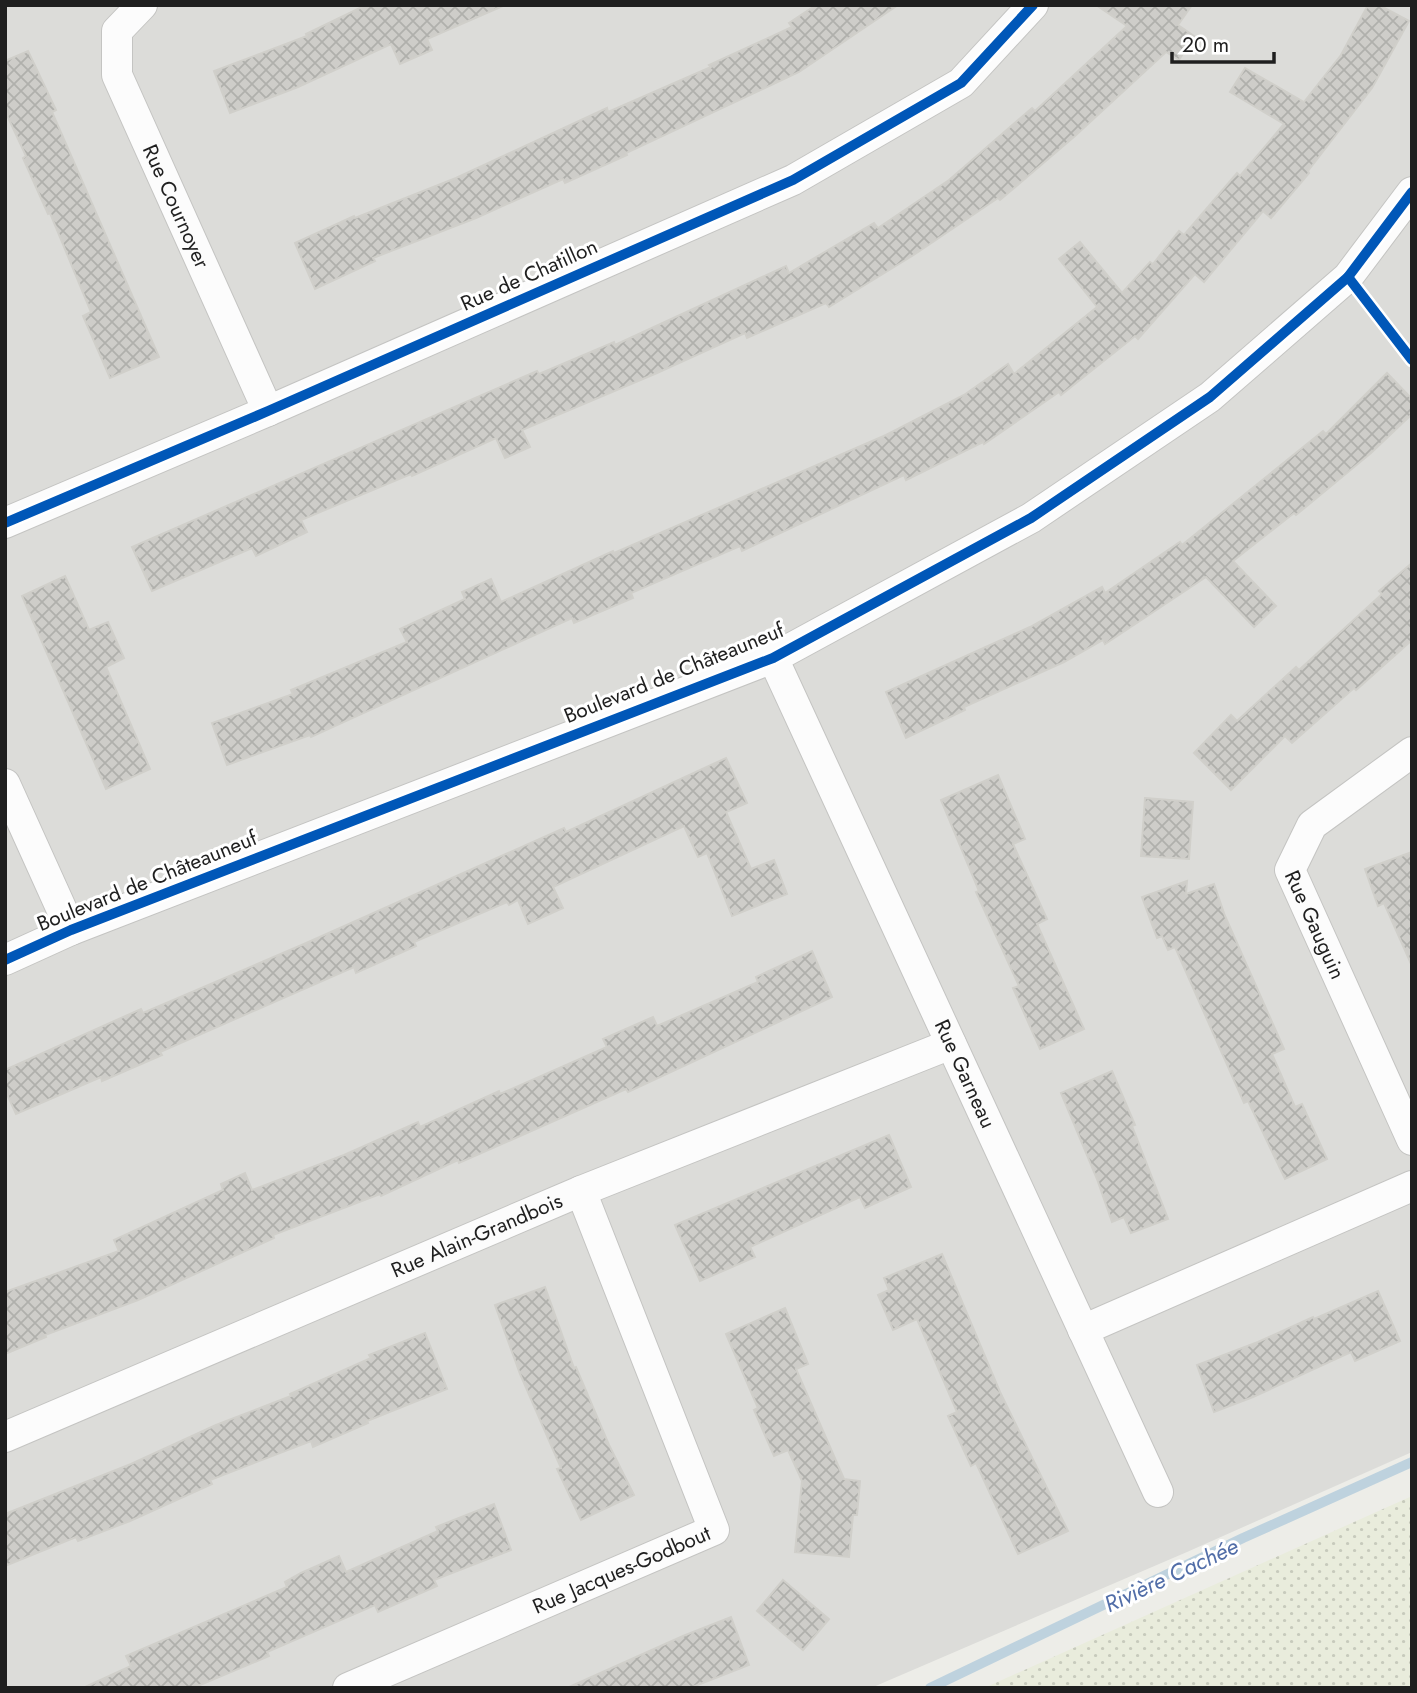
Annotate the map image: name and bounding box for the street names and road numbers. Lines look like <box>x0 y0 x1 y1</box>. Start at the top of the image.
street label: Rue Cournoyer <box>135 139 217 274</box>
street label: Rue de Chatillon <box>456 231 602 319</box>
street label: Boulevard de Châteauneuf <box>559 615 789 731</box>
street label: Boulevard de Châteauneuf <box>32 823 262 939</box>
street label: Rue Gauguin <box>1277 865 1352 984</box>
street label: Rue Garneau <box>927 1015 1003 1133</box>
street label: Rue Alain-Grandbois <box>386 1186 567 1285</box>
street label: Rue Jacques-Godbout <box>528 1518 715 1622</box>

